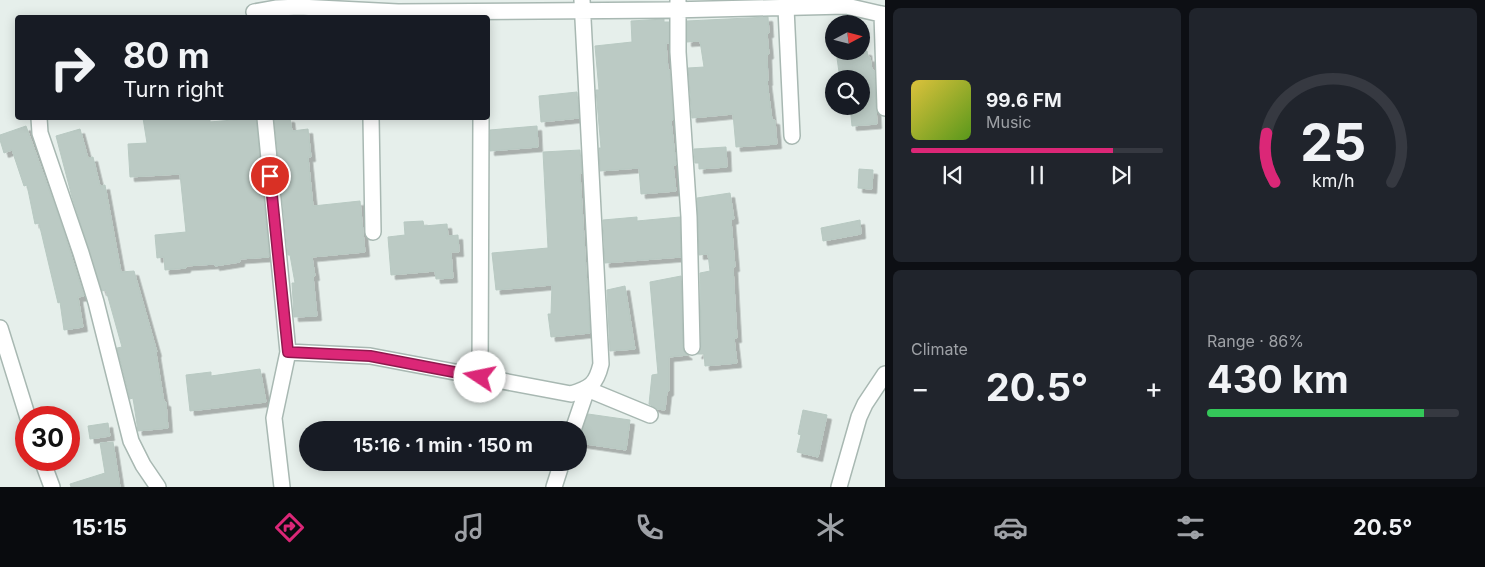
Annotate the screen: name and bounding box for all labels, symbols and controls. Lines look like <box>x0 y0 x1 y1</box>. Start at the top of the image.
north arrow <box>825 15 870 60</box>
map controls <box>825 15 870 115</box>
text: 80 m <box>123 34 210 76</box>
icon: right <box>40 35 105 100</box>
button: search <box>825 70 870 115</box>
text: Turn right <box>123 76 224 102</box>
text: 99.6 FM <box>986 89 1062 112</box>
text: 25 <box>1300 111 1366 174</box>
text: Music <box>986 112 1031 132</box>
pin <box>249 155 291 197</box>
icon: previous <box>939 161 967 189</box>
icon: pause <box>1023 161 1051 189</box>
icon: next <box>1107 161 1135 189</box>
icon: arrive <box>256 162 284 190</box>
text: km/h <box>1312 170 1354 191</box>
text: Range · 86% <box>1207 331 1304 351</box>
text: Climate <box>911 339 968 359</box>
position arrow <box>453 350 505 402</box>
text: 430 km <box>1207 356 1349 402</box>
text: 20.5° <box>986 364 1088 410</box>
text: − <box>911 371 930 405</box>
text: + <box>1144 371 1163 405</box>
speed limit sign: 30 <box>15 406 80 471</box>
text: 15:16 · 1 min · 150 m <box>353 434 533 457</box>
icon: directions <box>272 510 307 545</box>
icon: music <box>452 510 487 545</box>
icon: phone <box>632 510 667 545</box>
icon: climate <box>813 510 848 545</box>
icon: car <box>993 510 1028 545</box>
icon: filters <box>1173 510 1208 545</box>
text: 15:15 <box>73 514 127 540</box>
text: 20.5° <box>1353 514 1412 540</box>

